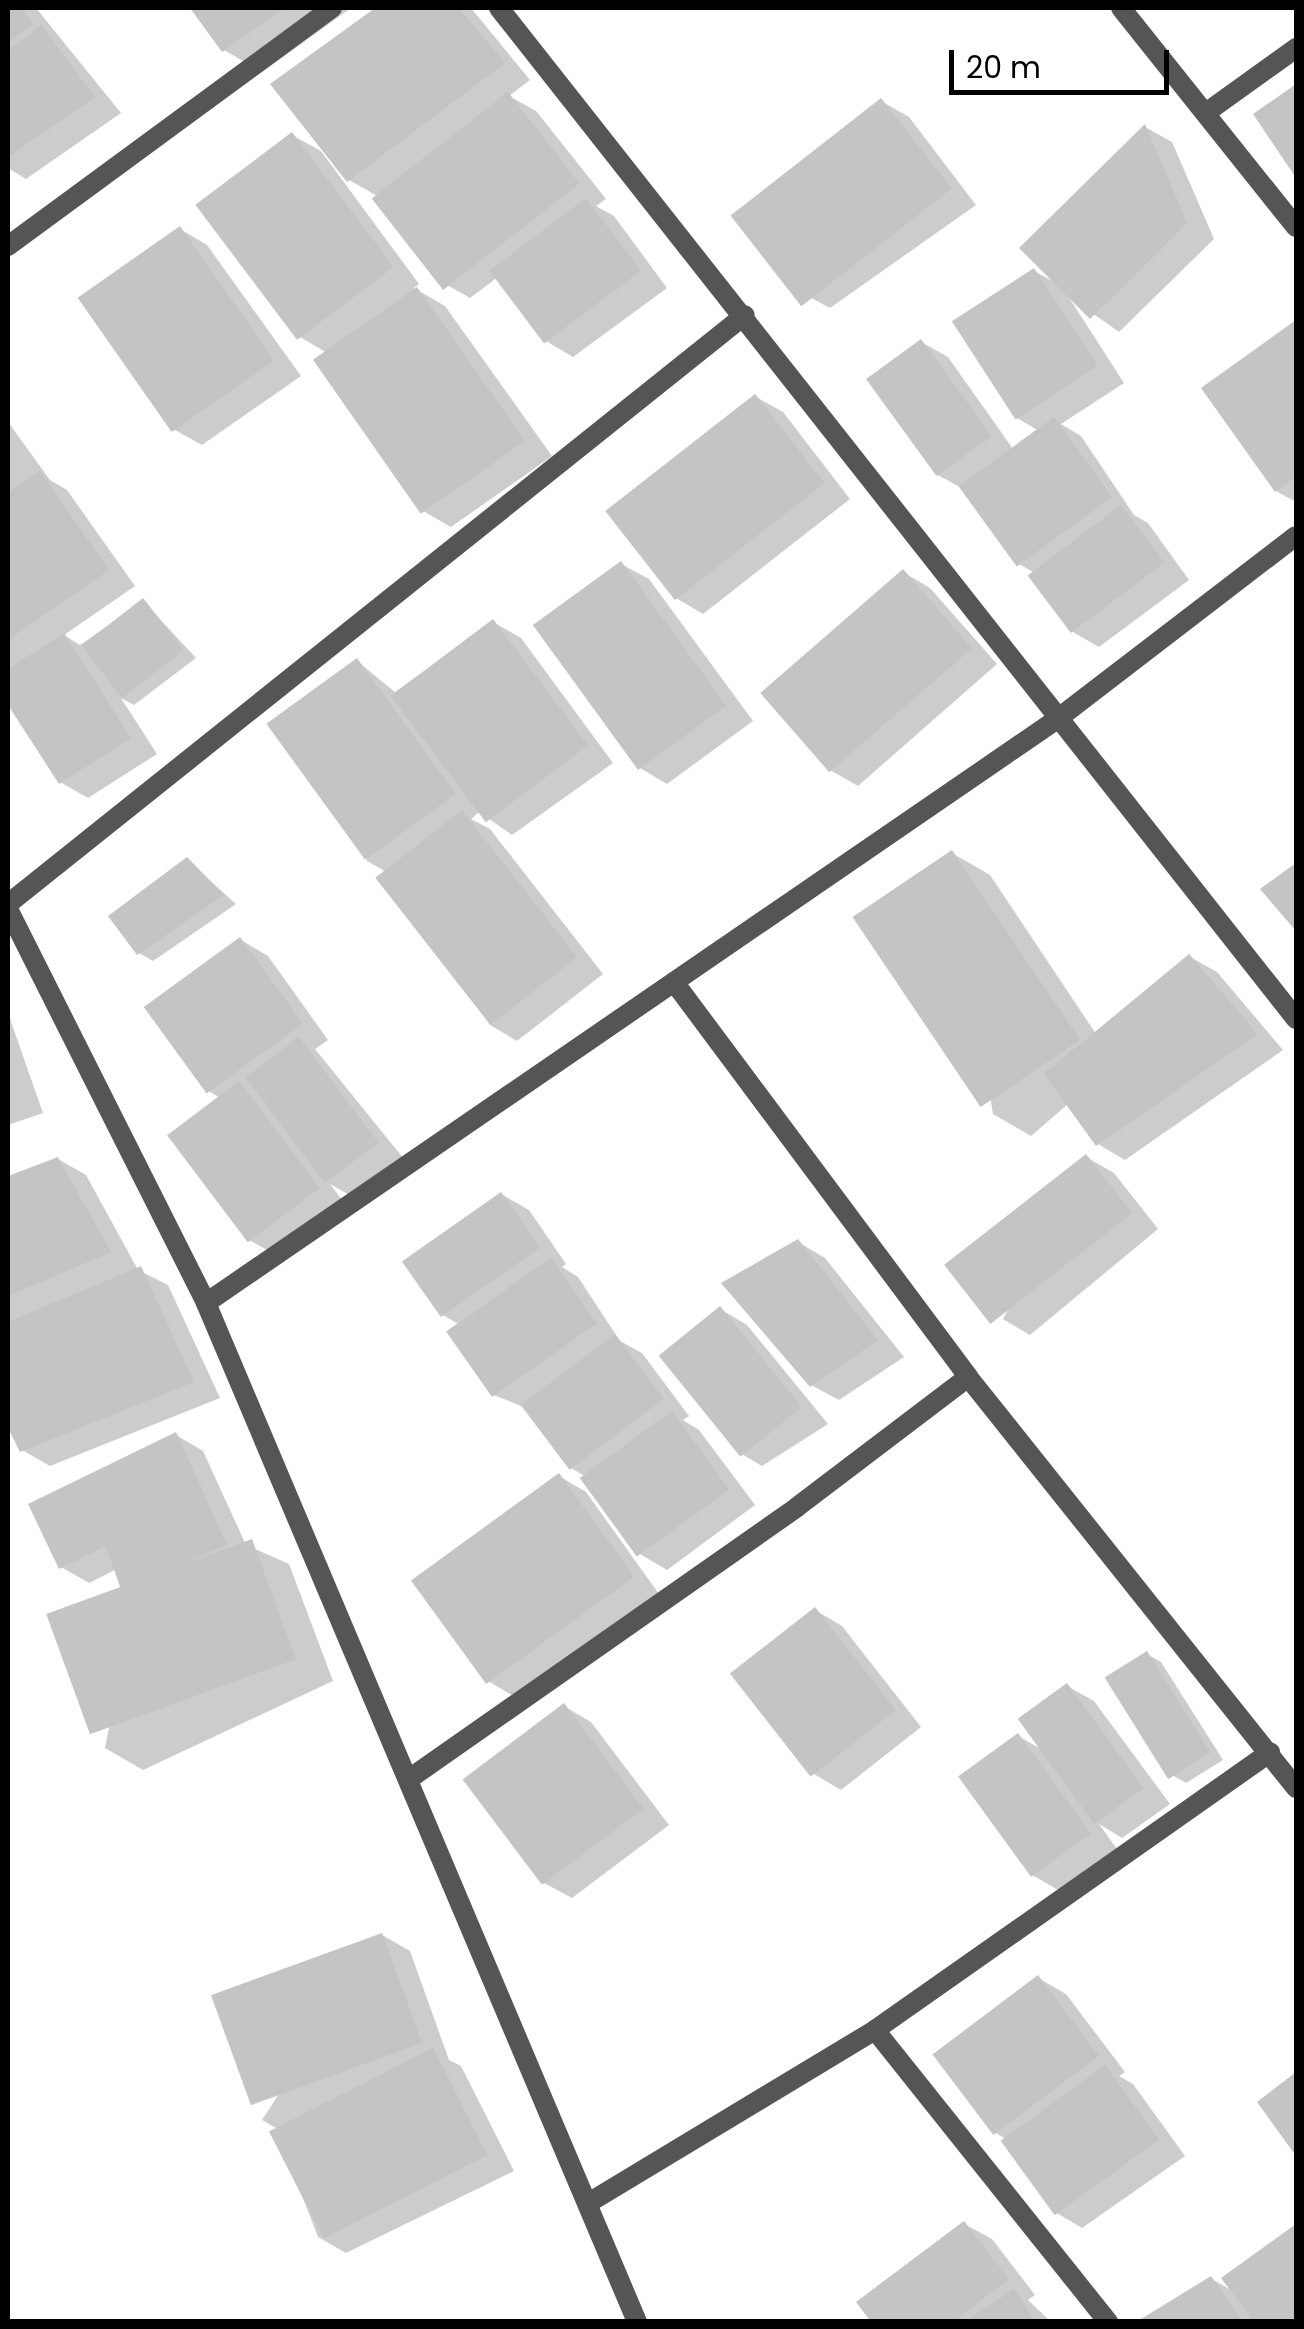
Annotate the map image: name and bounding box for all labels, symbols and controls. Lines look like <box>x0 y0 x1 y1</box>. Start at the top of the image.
scale bar <box>954 30 1174 92</box>
text: 20 m <box>966 46 1041 89</box>

